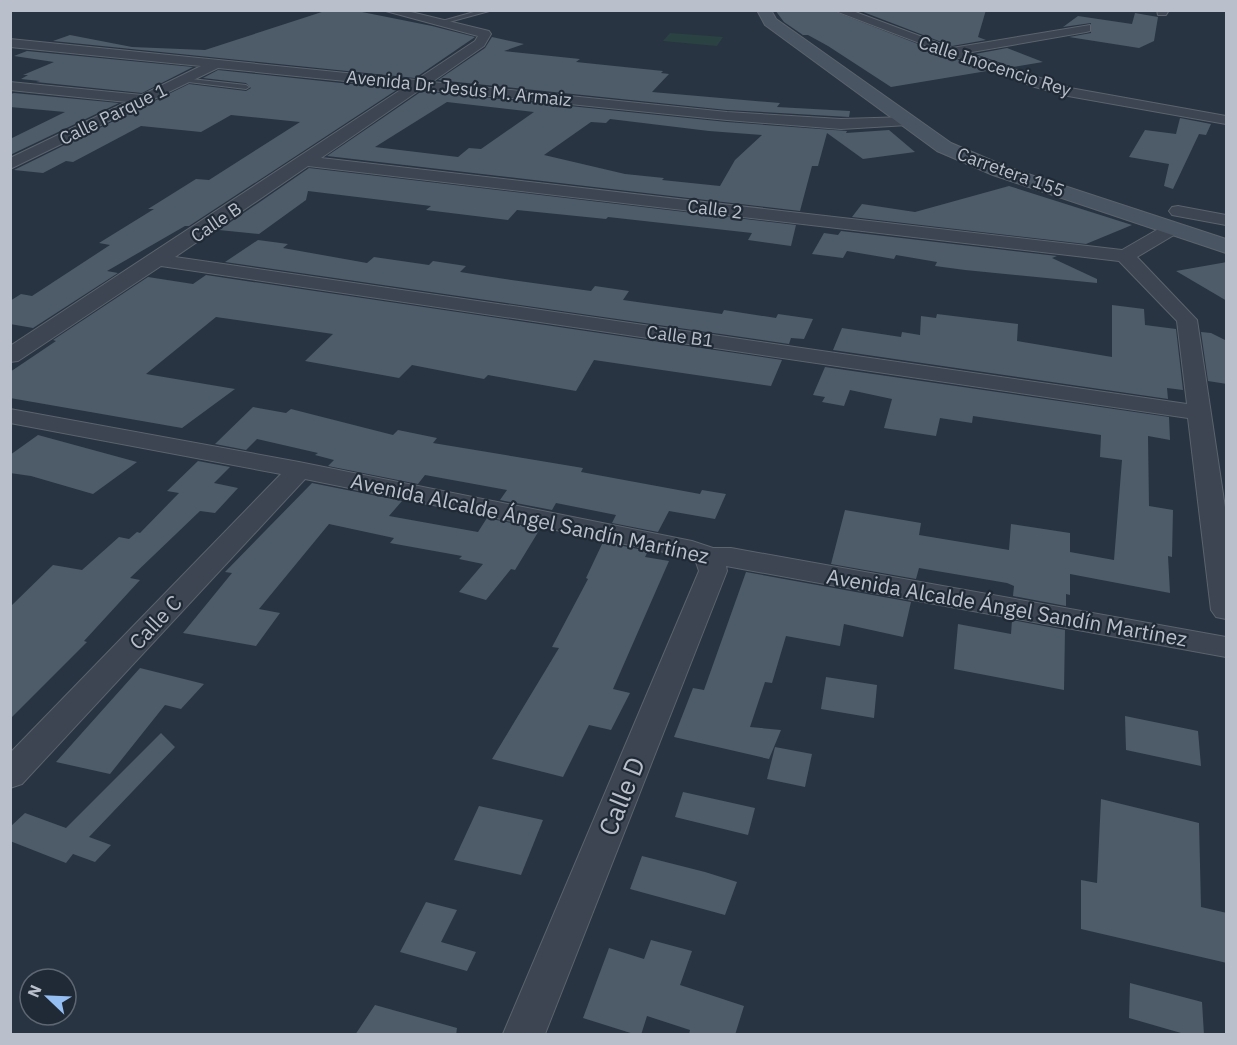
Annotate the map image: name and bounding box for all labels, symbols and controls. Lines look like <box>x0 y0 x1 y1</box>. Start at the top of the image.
street label: Calle Inocencio Rey <box>916 30 1074 102</box>
street label: Avenida Dr. Jesús M. Armaiz <box>345 65 573 111</box>
street label: Calle Parque 1 <box>55 78 171 150</box>
street label: Carretera 155 <box>954 142 1068 202</box>
street label: Calle 2 <box>686 194 744 224</box>
street label: Calle B <box>186 197 246 247</box>
street label: Calle B1 <box>645 320 715 352</box>
street label: Avenida Alcalde Ángel Sandín Martínez <box>348 466 712 570</box>
street label: Avenida Alcalde Ángel Sandín Martínez <box>825 561 1190 653</box>
street label: Calle C <box>123 589 187 655</box>
street label: Calle D <box>590 752 652 840</box>
north arrow <box>18 967 78 1027</box>
text: N <box>23 982 46 1000</box>

